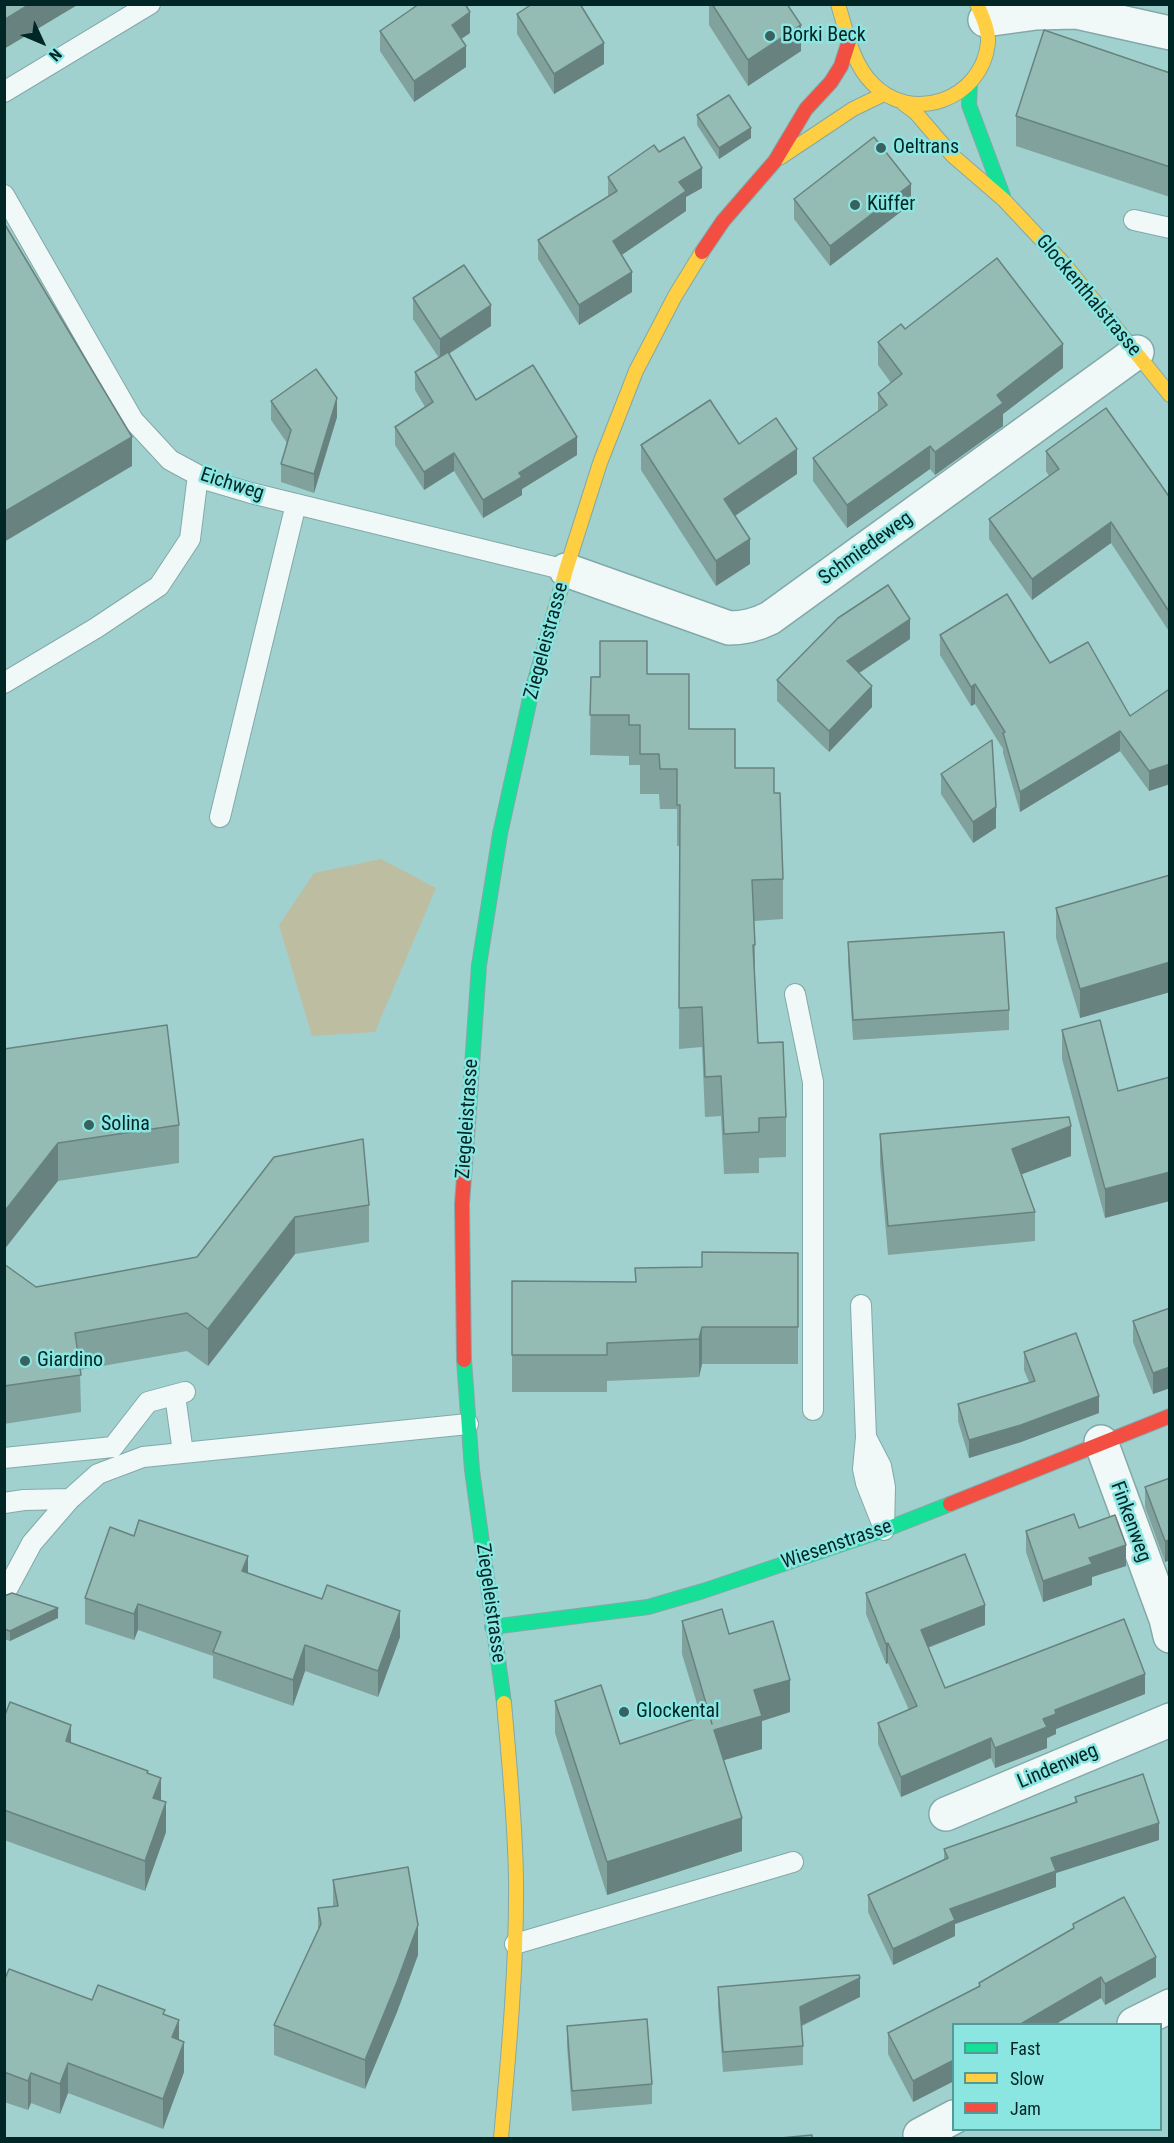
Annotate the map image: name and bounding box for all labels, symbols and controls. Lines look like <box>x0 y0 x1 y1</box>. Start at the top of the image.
north arrow <box>12 12 72 72</box>
place label: Borki Beck <box>782 24 866 48</box>
marker: Borki Beck <box>763 29 777 43</box>
text: N <box>45 45 66 65</box>
place label: Oeltrans <box>893 136 959 160</box>
marker: Oeltrans <box>874 141 888 155</box>
place label: Küffer <box>867 193 915 217</box>
marker: Küffer <box>848 198 862 212</box>
street label: Glockenthalstrasse <box>1030 230 1146 362</box>
street label: Eichweg <box>197 463 267 507</box>
street label: Schmiedeweg <box>815 507 917 591</box>
street label: Ziegeleistrasse <box>520 580 574 702</box>
street label: Ziegeleistrasse <box>452 1058 484 1180</box>
place label: Solina <box>101 1113 150 1137</box>
marker: Solina <box>82 1118 96 1132</box>
place label: Giardino <box>37 1349 103 1373</box>
marker: Giardino <box>18 1354 32 1368</box>
street label: Finkenweg <box>1104 1478 1156 1566</box>
street label: Wiesenstrasse <box>779 1515 895 1575</box>
street label: Ziegeleistrasse <box>470 1542 510 1664</box>
place label: Glockental <box>636 1700 720 1724</box>
marker: Glockental <box>617 1705 631 1719</box>
street label: Lindenweg <box>1014 1739 1102 1795</box>
legend <box>952 2023 1162 2131</box>
text: Fast <box>1010 2038 1041 2059</box>
text: Slow <box>1010 2068 1044 2089</box>
text: Jam <box>1010 2098 1041 2119</box>

